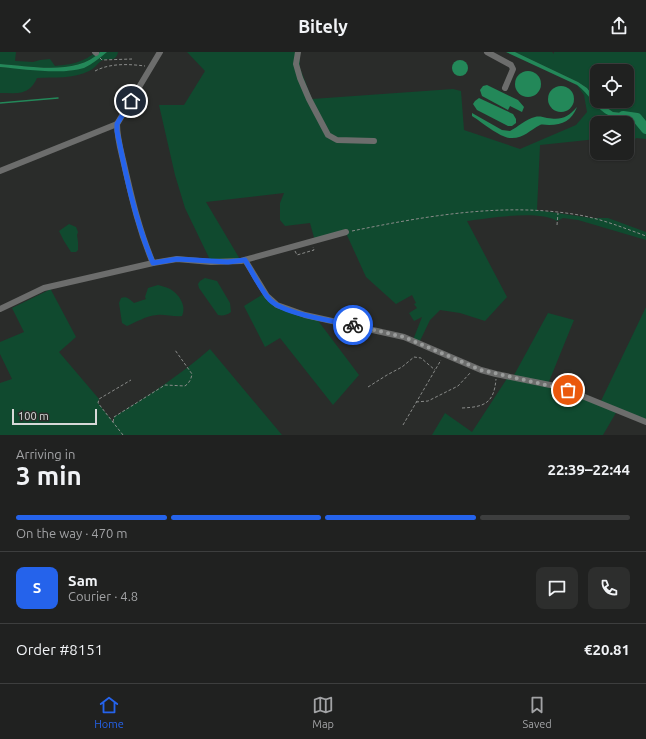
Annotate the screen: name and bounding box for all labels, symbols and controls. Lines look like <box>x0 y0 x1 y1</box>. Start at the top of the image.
icon: back <box>16 15 38 37</box>
icon: share <box>608 15 630 37</box>
text: Bitely <box>298 16 348 36</box>
map controls <box>590 64 634 160</box>
button: locate <box>590 64 634 108</box>
pin <box>114 84 148 118</box>
icon: home <box>120 90 142 112</box>
button: layers <box>590 116 634 160</box>
courier <box>333 305 373 345</box>
icon: bike <box>342 314 364 336</box>
pin <box>551 373 585 407</box>
icon: bag <box>557 379 579 401</box>
scale bar <box>12 407 97 426</box>
text: 100 m <box>18 410 49 422</box>
text: Arriving in <box>16 447 75 461</box>
text: 3 min <box>16 461 82 490</box>
text: 22:39–22:44 <box>547 461 630 478</box>
text: On the way · 470 m <box>16 526 128 540</box>
button: chat <box>536 567 578 609</box>
button: phone <box>588 567 630 609</box>
text: Sam <box>68 572 98 589</box>
text: S <box>33 579 41 596</box>
text: Courier · 4.8 <box>68 589 138 603</box>
text: Order #8151 <box>16 641 103 658</box>
text: €20.81 <box>584 641 630 658</box>
tab: Home <box>94 694 124 730</box>
tab: Map <box>312 694 334 730</box>
tab: Saved <box>523 694 552 730</box>

